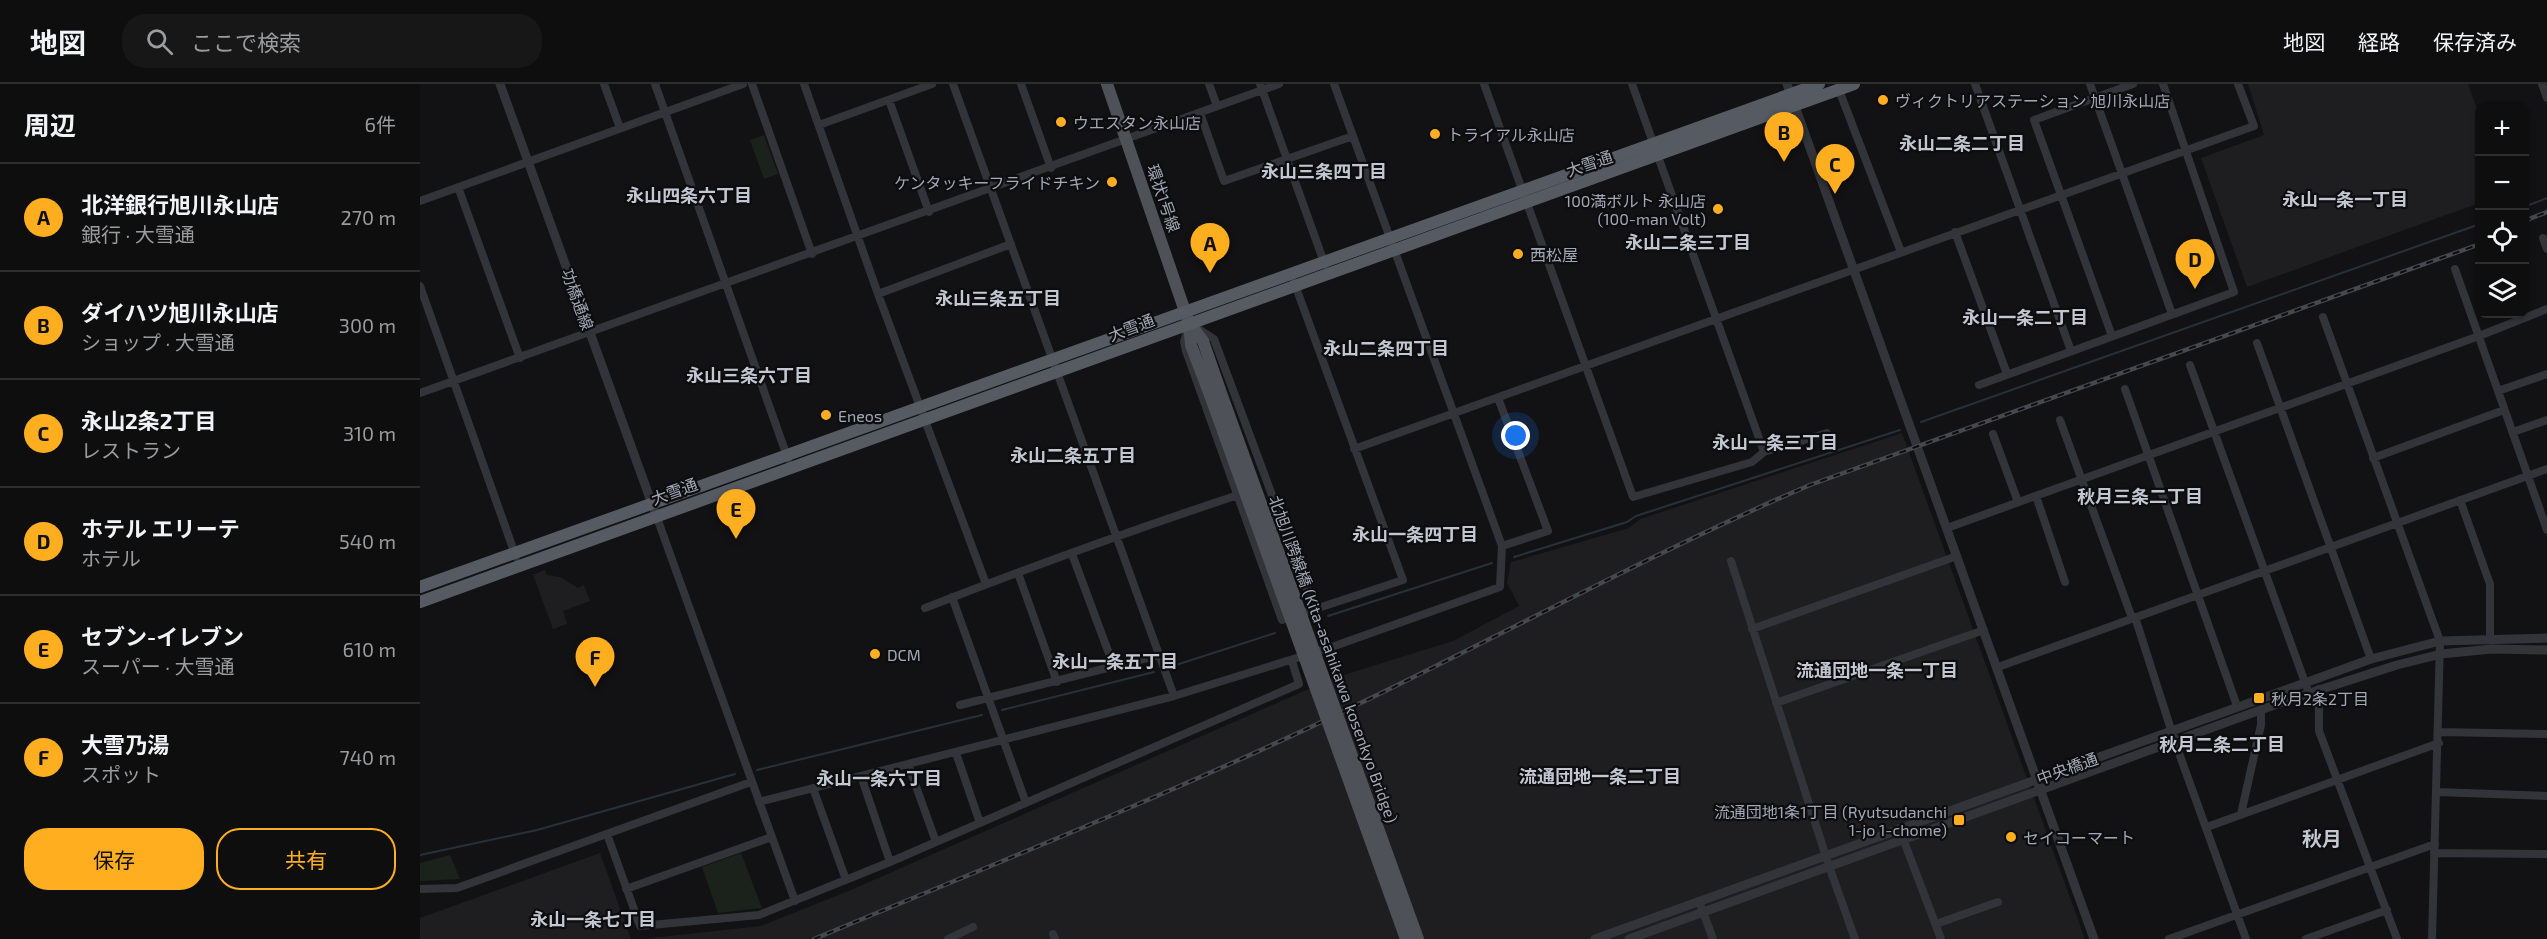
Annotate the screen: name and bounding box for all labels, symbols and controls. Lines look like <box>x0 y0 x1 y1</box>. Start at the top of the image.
search box <box>122 14 542 68</box>
text: 地図 <box>30 25 86 59</box>
icon: search <box>143 25 176 58</box>
text: ここで検索 <box>191 29 301 55</box>
text: 地図 <box>2283 29 2325 54</box>
text: 経路 <box>2358 29 2400 54</box>
text: 保存済み <box>2433 29 2517 54</box>
place label: ヴィクトリアステーション 旭川永山店 <box>1895 91 2170 110</box>
marker: ヴィクトリアステーション 旭川永山店 <box>1876 93 1890 107</box>
map controls <box>2475 102 2529 318</box>
button: + <box>2475 102 2529 156</box>
text: 周辺 <box>24 109 76 140</box>
text: 6件 <box>365 112 396 136</box>
pin: B <box>1764 112 1804 162</box>
place label: ウエスタン永山店 <box>1073 113 1201 132</box>
marker: ウエスタン永山店 <box>1054 115 1068 129</box>
place label: トライアル永山店 <box>1447 125 1575 144</box>
marker: トライアル永山店 <box>1428 127 1442 141</box>
district label: 永山二条二丁目 <box>1899 132 2025 154</box>
pin: C <box>1816 144 1854 194</box>
street label: 大雪通 <box>1563 146 1615 180</box>
button: − <box>2475 156 2529 210</box>
district label: 永山三条四丁目 <box>1261 160 1387 182</box>
street label: 環状1号線 <box>1144 162 1184 234</box>
place label: ケンタッキーフライドチキン <box>894 173 1100 192</box>
marker: ケンタッキーフライドチキン <box>1105 175 1119 189</box>
district label: 永山四条六丁目 <box>626 184 752 206</box>
district label: 永山一条一丁目 <box>2282 188 2408 210</box>
text: 北洋銀行旭川永山店 <box>81 191 279 217</box>
place label: 100満ボルト 永山店 (100-man Volt) <box>1565 191 1706 228</box>
marker: 100満ボルト 永山店 (100-man Volt) <box>1711 202 1725 216</box>
text: A <box>37 205 50 229</box>
text: 270 m <box>340 205 396 229</box>
button: locate <box>2475 210 2529 264</box>
text: 銀行 · 大雪通 <box>81 222 195 246</box>
pin: A <box>1190 224 1230 273</box>
district label: 永山二条三丁目 <box>1625 231 1751 253</box>
pin: D <box>2176 240 2214 289</box>
place label: 西松屋 <box>1530 245 1578 264</box>
marker: 西松屋 <box>1511 247 1525 261</box>
button: layers <box>2475 264 2529 318</box>
street label: 功橋通線 <box>558 266 598 332</box>
district label: 永山三条五丁目 <box>935 287 1061 309</box>
text: ダイハツ旭川永山店 <box>81 299 279 325</box>
district label: 永山一条二丁目 <box>1962 306 2088 328</box>
street label: 大雪通 <box>1105 310 1157 344</box>
text: B <box>37 313 50 337</box>
text: 300 m <box>339 313 396 337</box>
text: ショップ · 大雪通 <box>81 330 235 354</box>
district label: 永山二条四丁目 <box>1323 337 1449 359</box>
district label: 永山三条六丁目 <box>686 364 812 386</box>
place label: Eneos <box>838 406 882 425</box>
text: 永山2条2丁目 <box>81 407 217 433</box>
marker: Eneos <box>819 408 833 422</box>
text: C <box>38 421 49 445</box>
text: 310 m <box>343 421 396 445</box>
your location <box>1501 421 1530 450</box>
district label: 永山一条三丁目 <box>1712 431 1838 453</box>
text: レストラン <box>81 438 181 462</box>
district label: 永山二条五丁目 <box>1010 444 1136 466</box>
street label: 大雪通 <box>648 474 700 508</box>
district label: 秋月三条二丁目 <box>2077 485 2203 507</box>
pin: E <box>716 490 756 539</box>
street label: 北旭川跨線橋 (Kita-asahikawa kosenkyo Bridge) <box>1266 493 1402 825</box>
text: ホテル エリーテ <box>81 515 240 541</box>
district label: 永山一条四丁目 <box>1352 523 1478 545</box>
text: D <box>37 529 50 553</box>
text: 540 m <box>339 529 396 553</box>
text: ホテル <box>81 546 141 570</box>
text: セブン-イレブン <box>81 623 244 649</box>
text: E <box>38 637 49 661</box>
text: 610 m <box>343 637 396 661</box>
pin: F <box>576 638 615 687</box>
place label: DCM <box>887 645 921 664</box>
marker: DCM <box>868 647 882 661</box>
district label: 永山一条五丁目 <box>1052 650 1178 672</box>
text: スーパー · 大雪通 <box>81 654 234 678</box>
district label: 流通団地一条一丁目 <box>1796 659 1958 681</box>
place label: 秋月2条2丁目 <box>2271 689 2369 708</box>
marker: 秋月2条2丁目 <box>2252 691 2266 705</box>
text: 大雪乃湯 <box>81 731 169 757</box>
district label: 秋月二条二丁目 <box>2159 733 2285 755</box>
text: F <box>38 745 49 769</box>
text: 740 m <box>339 745 396 769</box>
street label: 中央橋通 <box>2034 748 2100 788</box>
text: スポット <box>81 762 161 786</box>
district label: 流通団地一条二丁目 <box>1519 765 1681 787</box>
district label: 永山一条六丁目 <box>816 767 942 789</box>
place label: 流通団地1条1丁目 (Ryutsudanchi 1-jo 1-chome) <box>1714 802 1947 840</box>
marker: 流通団地1条1丁目 (Ryutsudanchi 1-jo 1-chome) <box>1952 813 1966 827</box>
district label: 秋月 <box>2302 826 2342 850</box>
button: 保存 <box>24 828 204 890</box>
button: 共有 <box>216 828 396 890</box>
place label: セイコーマート <box>2023 828 2135 847</box>
marker: セイコーマート <box>2004 830 2018 844</box>
district label: 永山一条七丁目 <box>530 908 656 930</box>

